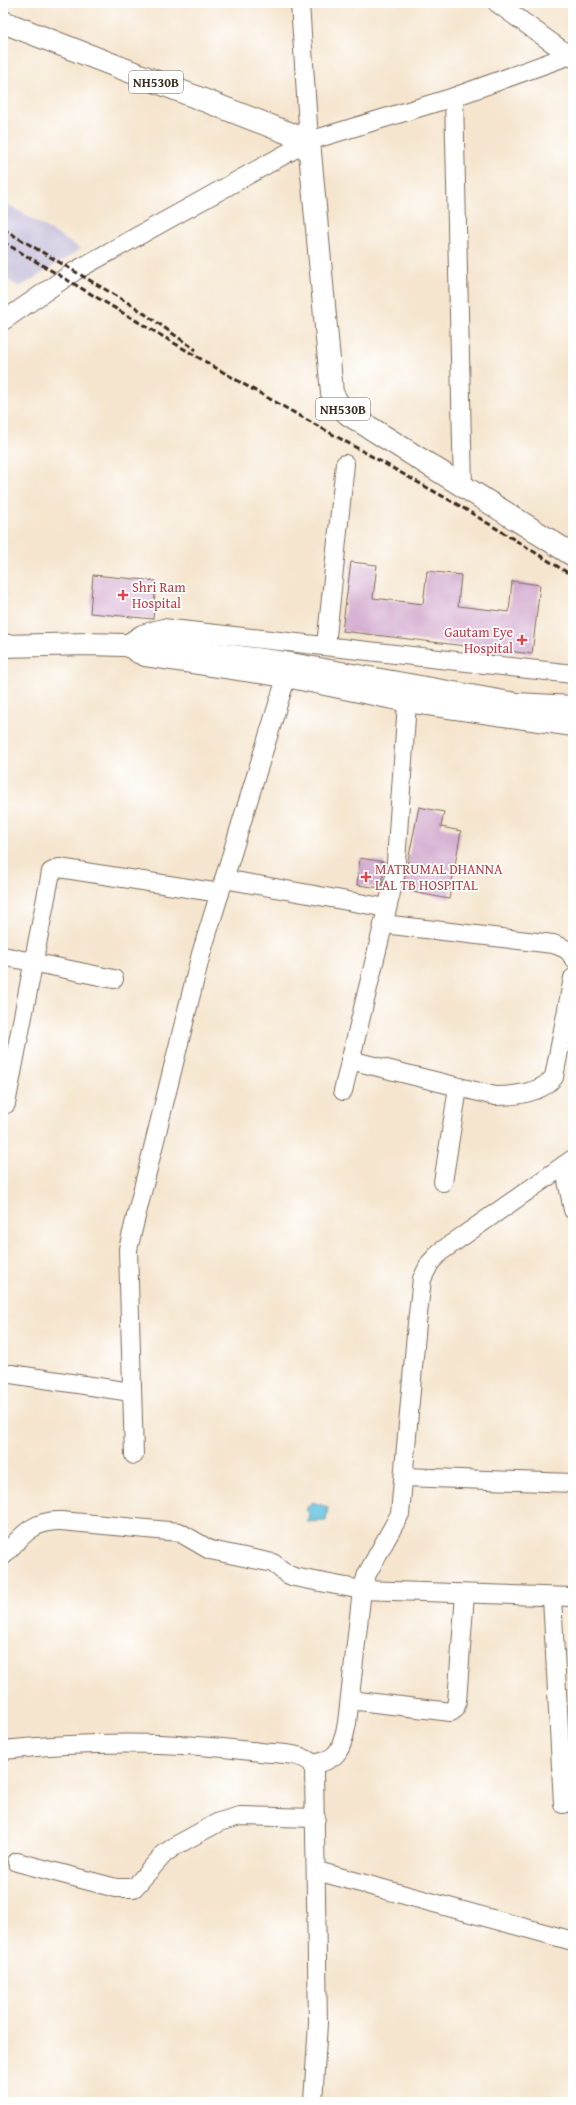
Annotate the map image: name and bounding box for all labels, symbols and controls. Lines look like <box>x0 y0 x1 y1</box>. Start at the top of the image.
road number: NH530B <box>129 71 183 93</box>
road number: NH530B <box>316 398 370 420</box>
place label: Shri Ram Hospital <box>132 577 186 613</box>
marker: Shri Ram Hospital <box>117 589 129 601</box>
place label: Gautam Eye Hospital <box>444 622 513 658</box>
marker: Gautam Eye Hospital <box>516 634 528 646</box>
place label: MATRUMAL DHANNA LAL TB HOSPITAL <box>375 859 503 895</box>
marker: MATRUMAL DHANNA LAL TB HOSPITAL <box>360 871 372 883</box>

